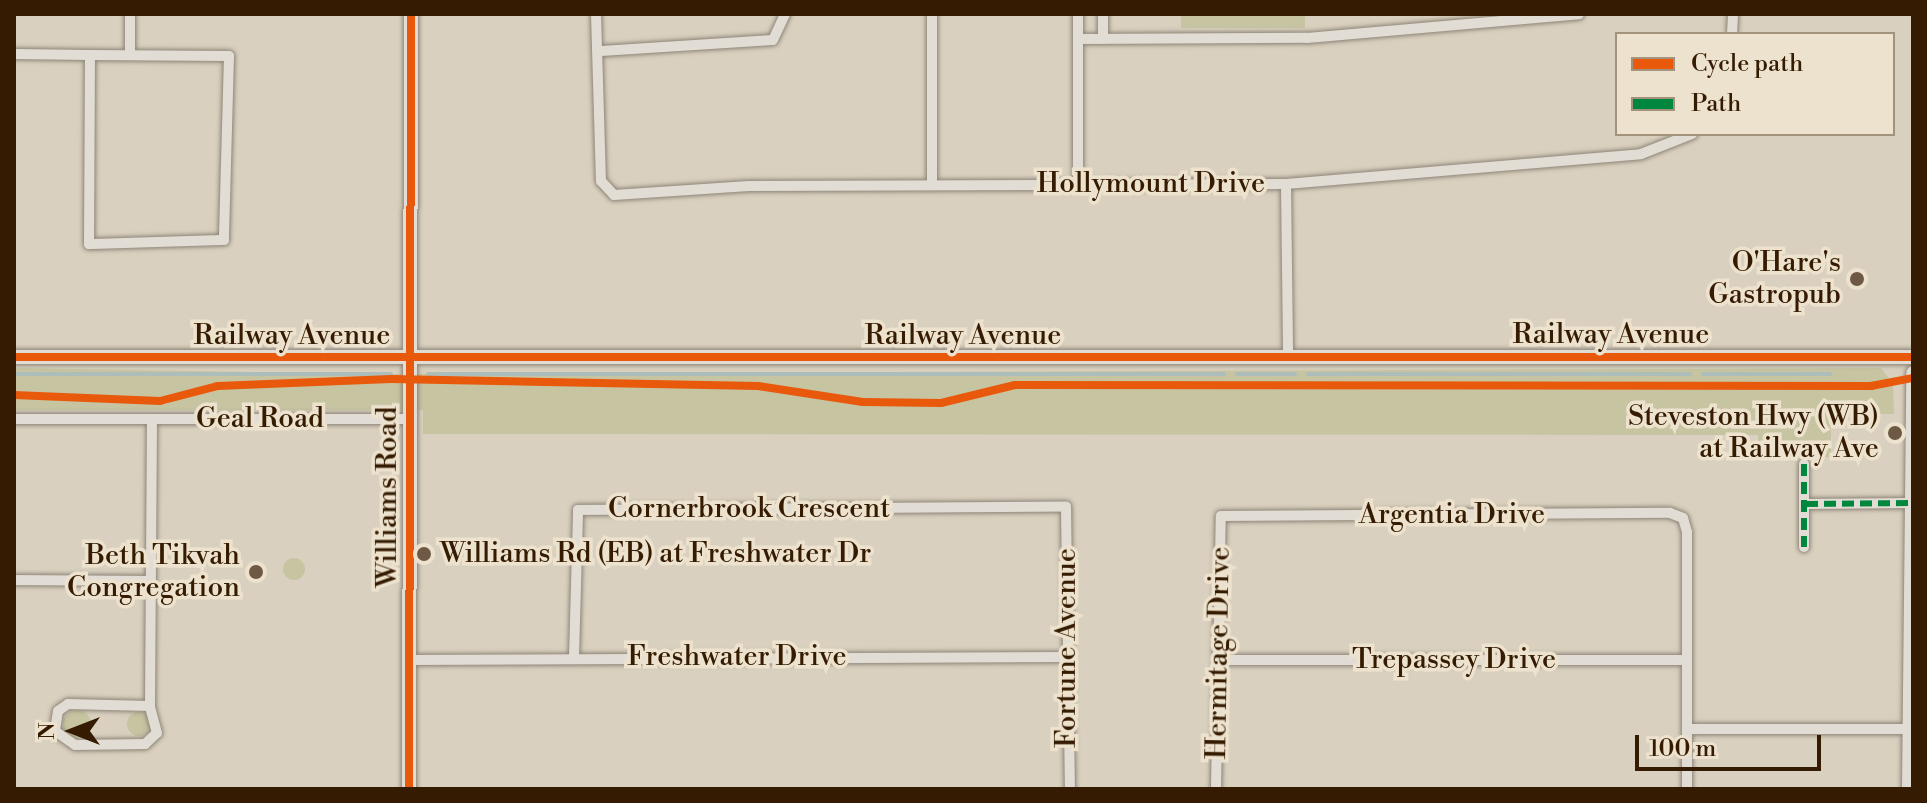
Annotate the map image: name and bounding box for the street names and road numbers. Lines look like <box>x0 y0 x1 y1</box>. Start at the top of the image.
street label: Hollymount Drive <box>1037 167 1265 201</box>
street label: Railway Avenue <box>1513 318 1709 352</box>
street label: Railway Avenue <box>194 319 390 353</box>
street label: Railway Avenue <box>865 319 1061 353</box>
street label: Geal Road <box>196 402 324 436</box>
street label: Williams Road <box>371 406 405 588</box>
street label: Cornerbrook Crescent <box>608 492 890 526</box>
street label: Argentia Drive <box>1359 498 1545 532</box>
street label: Hermitage Drive <box>1200 546 1238 760</box>
street label: Fortune Avenue <box>1050 548 1084 748</box>
street label: Freshwater Drive <box>627 640 847 674</box>
street label: Trepassey Drive <box>1352 643 1556 677</box>

